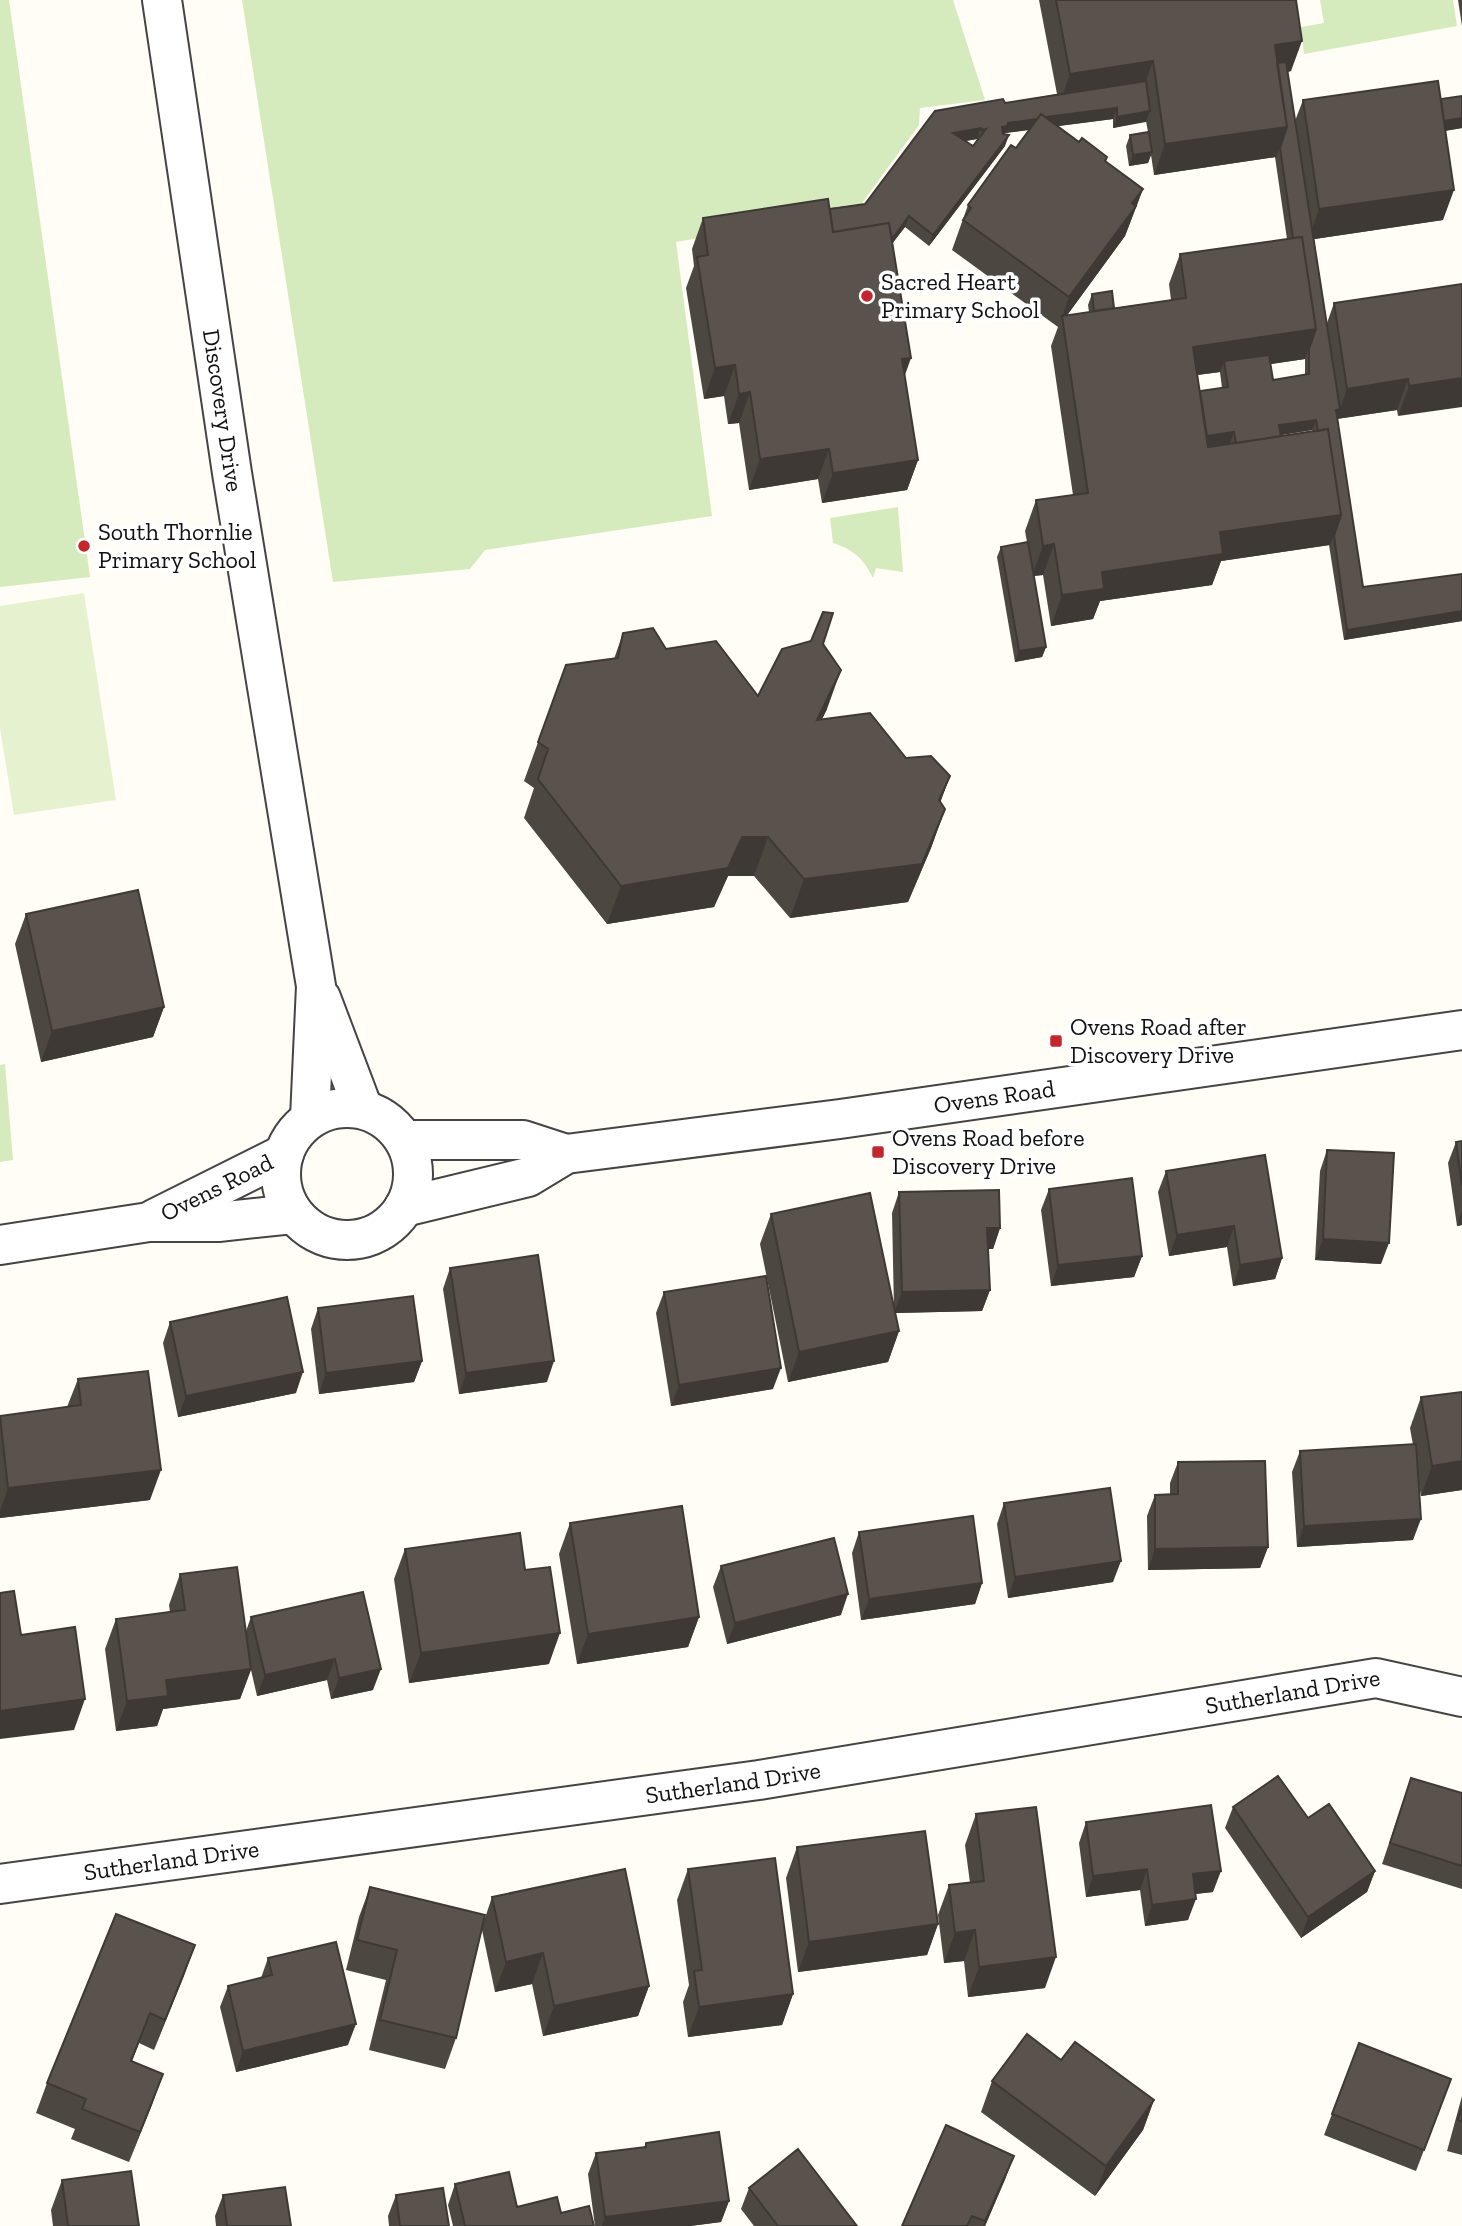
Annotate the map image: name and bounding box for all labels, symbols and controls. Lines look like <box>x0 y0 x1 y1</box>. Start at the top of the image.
place label: Sacred Heart Primary School <box>881 267 1039 324</box>
marker: Sacred Heart Primary School <box>859 288 875 304</box>
street label: Discovery Drive <box>197 327 250 494</box>
place label: South Thornlie Primary School <box>98 517 256 574</box>
marker: South Thornlie Primary School <box>76 538 92 554</box>
place label: Ovens Road after Discovery Drive <box>1070 1012 1247 1069</box>
marker: Ovens Road after Discovery Drive <box>1048 1033 1064 1049</box>
street label: Ovens Road <box>932 1073 1057 1119</box>
place label: Ovens Road before Discovery Drive <box>892 1123 1085 1180</box>
marker: Ovens Road before Discovery Drive <box>870 1144 886 1160</box>
street label: Ovens Road <box>155 1147 277 1227</box>
street label: Sutherland Drive <box>1203 1663 1382 1720</box>
street label: Sutherland Drive <box>644 1755 823 1809</box>
street label: Sutherland Drive <box>82 1834 261 1886</box>

